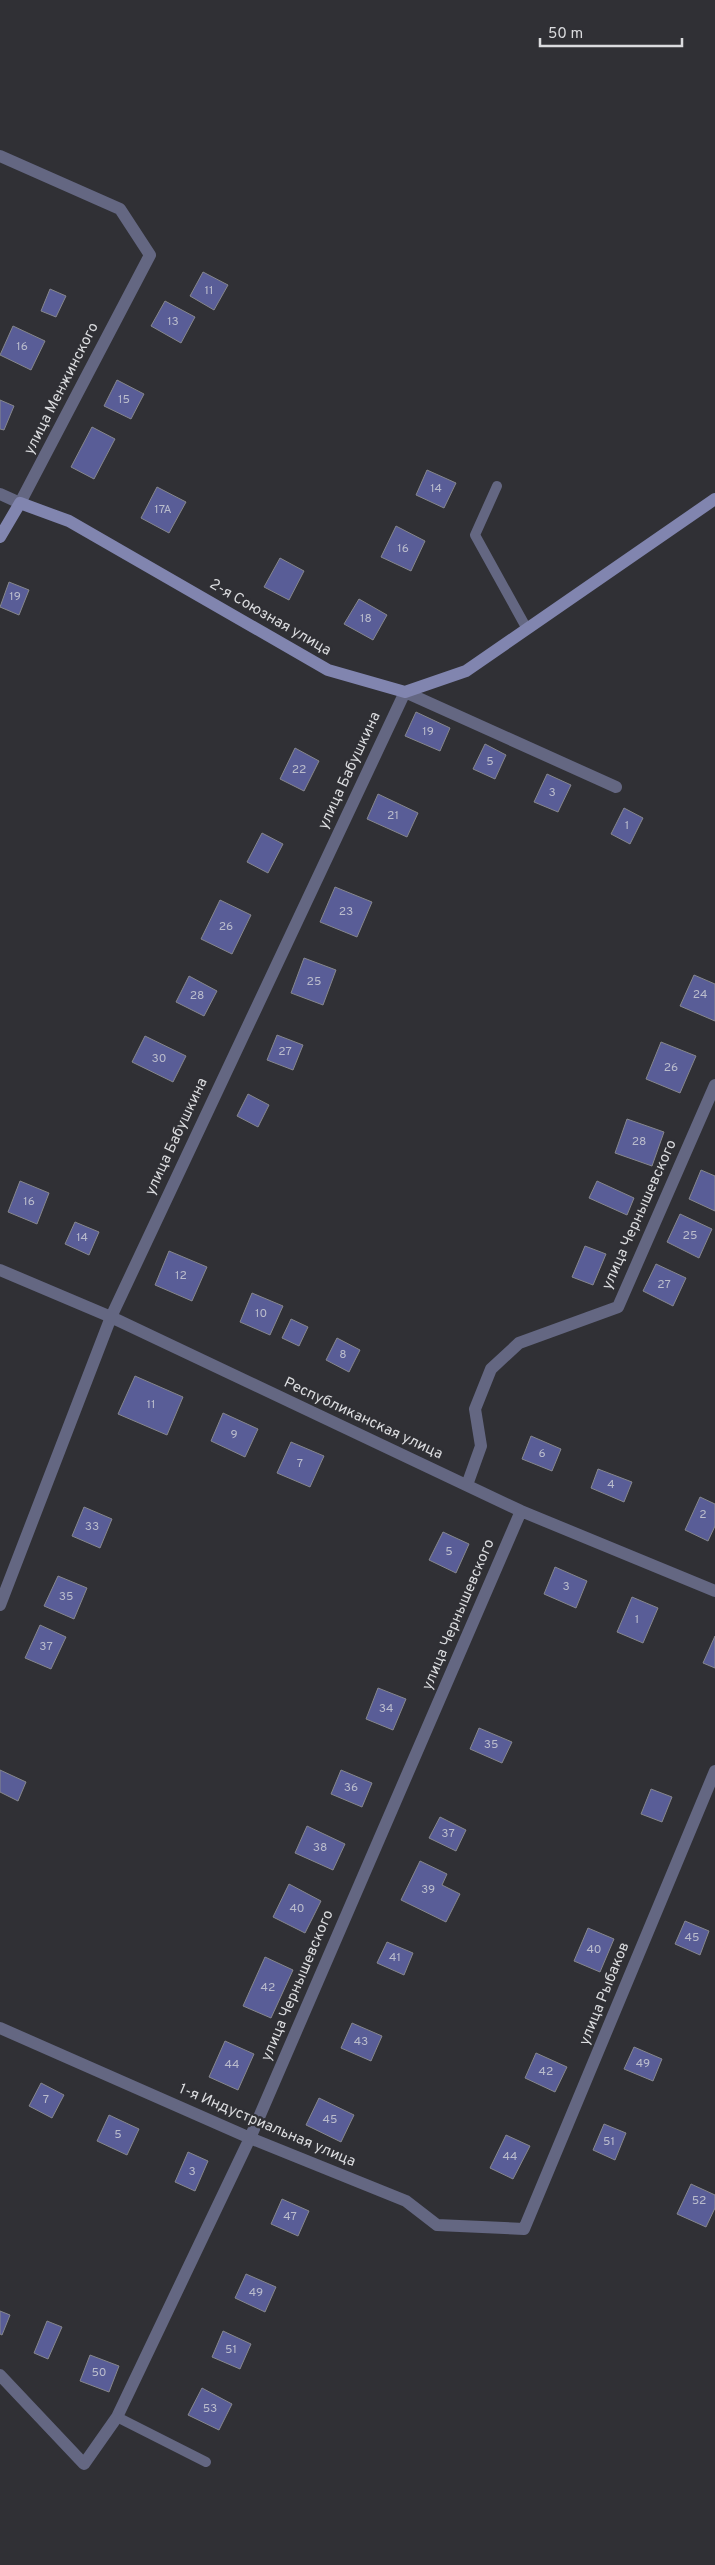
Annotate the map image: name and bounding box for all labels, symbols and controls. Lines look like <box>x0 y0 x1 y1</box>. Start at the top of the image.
scale bar <box>540 15 682 47</box>
text: 50 m <box>548 25 583 44</box>
house number: 11 <box>205 283 213 299</box>
house number: 13 <box>167 314 179 330</box>
street label: улица Менжинского <box>20 320 104 458</box>
house number: 16 <box>16 339 28 355</box>
house number: 15 <box>118 392 130 408</box>
house number: 14 <box>430 481 442 497</box>
house number: 17А <box>154 502 172 518</box>
house number: 16 <box>397 541 409 557</box>
street label: 2-я Союзная улица <box>206 575 334 661</box>
house number: 19 <box>9 589 21 605</box>
house number: 18 <box>360 611 372 627</box>
street label: улица Бабушкина <box>314 709 386 833</box>
house number: 19 <box>422 724 434 740</box>
house number: 5 <box>486 754 494 770</box>
house number: 22 <box>292 762 306 778</box>
house number: 3 <box>548 785 556 801</box>
house number: 21 <box>387 808 399 824</box>
house number: 1 <box>625 818 629 834</box>
house number: 23 <box>339 904 353 920</box>
house number: 26 <box>219 919 233 935</box>
house number: 25 <box>307 974 321 990</box>
house number: 24 <box>693 987 707 1003</box>
house number: 28 <box>190 988 204 1004</box>
house number: 27 <box>278 1044 292 1060</box>
house number: 30 <box>152 1051 166 1067</box>
house number: 26 <box>664 1060 678 1076</box>
street label: улица Бабушкина <box>141 1075 213 1199</box>
house number: 28 <box>632 1134 646 1150</box>
street label: улица Чернышевского <box>598 1137 682 1293</box>
house number: 16 <box>23 1194 35 1210</box>
house number: 25 <box>683 1228 697 1244</box>
house number: 14 <box>76 1230 88 1246</box>
house number: 12 <box>175 1268 187 1284</box>
house number: 27 <box>657 1277 671 1293</box>
house number: 10 <box>255 1306 267 1322</box>
house number: 8 <box>339 1347 347 1363</box>
street label: Республиканская улица <box>280 1374 446 1464</box>
house number: 11 <box>147 1397 155 1413</box>
house number: 9 <box>230 1427 238 1443</box>
house number: 6 <box>538 1446 546 1462</box>
house number: 7 <box>297 1456 303 1472</box>
house number: 4 <box>607 1477 615 1493</box>
house number: 2 <box>699 1507 707 1523</box>
house number: 33 <box>85 1519 99 1535</box>
street label: улица Чернышевского <box>419 1537 499 1693</box>
house number: 5 <box>445 1544 453 1560</box>
house number: 3 <box>562 1579 570 1595</box>
house number: 35 <box>59 1589 73 1605</box>
house number: 1 <box>635 1612 639 1628</box>
house number: 37 <box>39 1639 53 1655</box>
house number: 34 <box>379 1701 393 1717</box>
house number: 35 <box>484 1737 498 1753</box>
house number: 36 <box>344 1780 358 1796</box>
house number: 37 <box>441 1826 455 1842</box>
house number: 38 <box>313 1840 327 1856</box>
house number: 39 <box>421 1882 435 1898</box>
house number: 40 <box>289 1901 305 1917</box>
street label: улица Чернышевского <box>258 1908 338 2064</box>
house number: 45 <box>685 1930 699 1946</box>
street label: улица Рыбаков <box>576 1940 634 2048</box>
house number: 40 <box>586 1942 602 1958</box>
house number: 41 <box>389 1950 401 1966</box>
house number: 42 <box>261 1980 275 1996</box>
house number: 43 <box>354 2034 368 2050</box>
house number: 49 <box>636 2056 650 2072</box>
house number: 44 <box>225 2057 239 2073</box>
house number: 42 <box>539 2064 553 2080</box>
street label: 1-я Индустриальная улица <box>176 2080 358 2172</box>
house number: 7 <box>43 2092 49 2108</box>
house number: 45 <box>323 2112 337 2128</box>
house number: 5 <box>114 2127 122 2143</box>
house number: 51 <box>603 2134 615 2150</box>
house number: 44 <box>503 2149 517 2165</box>
house number: 3 <box>188 2164 196 2180</box>
house number: 52 <box>692 2193 706 2209</box>
house number: 47 <box>283 2209 297 2225</box>
house number: 49 <box>249 2285 263 2301</box>
house number: 51 <box>225 2342 237 2358</box>
house number: 50 <box>91 2365 107 2381</box>
house number: 53 <box>203 2401 217 2417</box>

